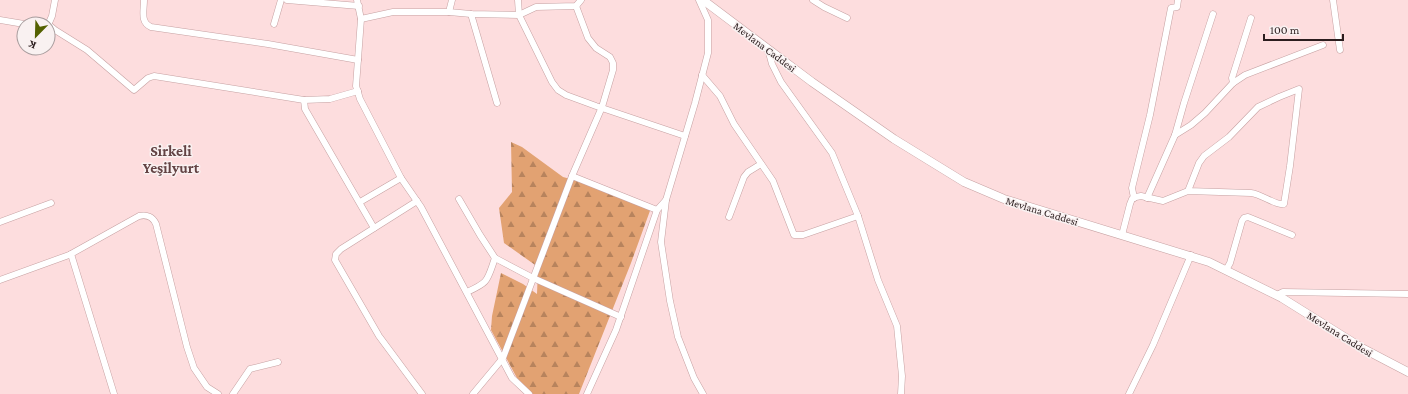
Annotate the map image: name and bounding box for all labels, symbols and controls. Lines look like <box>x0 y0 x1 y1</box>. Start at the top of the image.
north arrow <box>16 16 56 56</box>
scale bar <box>1264 16 1343 42</box>
street label: Mevlana Caddesi <box>731 20 799 74</box>
text: 100 m <box>1270 23 1300 37</box>
text: K <box>26 38 38 52</box>
district label: Sirkeli Yeşilyurt <box>143 143 200 176</box>
street label: Mevlana Caddesi <box>1004 194 1080 228</box>
street label: Mevlana Caddesi <box>1305 309 1375 359</box>

